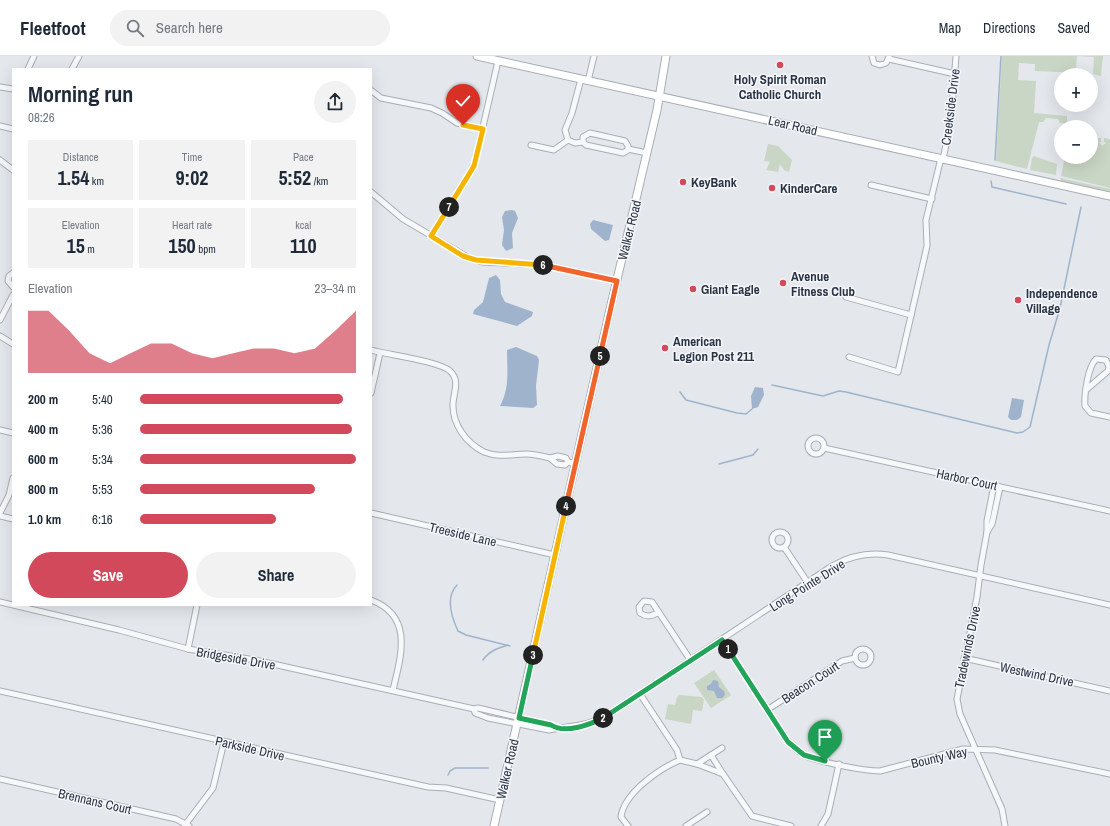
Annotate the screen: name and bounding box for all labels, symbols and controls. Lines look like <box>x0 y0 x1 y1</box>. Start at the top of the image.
search box <box>110 10 390 46</box>
text: Fleetfoot <box>20 15 86 41</box>
icon: search <box>124 17 146 39</box>
text: Search here <box>156 17 223 38</box>
text: Map <box>939 19 961 37</box>
text: Directions <box>983 19 1035 37</box>
text: Saved <box>1057 19 1090 37</box>
marker: Holy Spirit Roman Catholic Church <box>775 60 785 70</box>
street label: Creekside Drive <box>937 68 964 146</box>
map controls <box>1054 68 1098 164</box>
button: + <box>1054 68 1098 112</box>
place label: Holy Spirit Roman Catholic Church <box>734 71 826 103</box>
text: Morning run <box>28 79 133 109</box>
button: share <box>314 81 356 123</box>
pin <box>446 84 480 125</box>
icon: check <box>452 90 474 112</box>
text: 08:26 <box>28 109 55 126</box>
street label: Lear Road <box>767 112 819 139</box>
button: − <box>1054 120 1098 164</box>
text: Distance <box>63 150 98 164</box>
text: Time <box>182 150 202 164</box>
text: Pace <box>293 150 314 164</box>
text: 1.54 <box>57 164 89 191</box>
text: 9:02 <box>176 164 208 191</box>
text: 5:52 <box>278 164 311 191</box>
text: km <box>89 174 104 188</box>
text: /km <box>311 174 328 188</box>
place label: KeyBank <box>691 174 737 191</box>
marker: KeyBank <box>678 177 688 187</box>
place label: KinderCare <box>780 180 838 197</box>
marker: KinderCare <box>767 183 777 193</box>
pin: 7 <box>439 197 459 217</box>
street label: Walker Road <box>614 198 645 262</box>
text: 7 <box>446 200 452 214</box>
text: Elevation <box>62 218 99 232</box>
text: Heart rate <box>172 218 212 232</box>
text: kcal <box>295 218 311 232</box>
text: 15 <box>67 232 85 259</box>
text: 150 <box>168 232 196 259</box>
text: 110 <box>290 232 317 259</box>
text: m <box>85 242 95 256</box>
text: bpm <box>196 242 216 256</box>
pin: 6 <box>533 255 553 275</box>
text: 6 <box>540 258 546 272</box>
place label: Avenue Fitness Club <box>791 268 855 300</box>
marker: Avenue Fitness Club <box>778 278 788 288</box>
text: Elevation <box>28 280 72 297</box>
text: 23–34 m <box>315 280 356 297</box>
place label: Giant Eagle <box>701 281 760 298</box>
marker: Giant Eagle <box>688 284 698 294</box>
place label: Independence Village <box>1026 285 1098 317</box>
marker: Independence Village <box>1013 295 1023 305</box>
place label: American Legion Post 211 <box>673 333 754 365</box>
marker: American Legion Post 211 <box>660 343 670 353</box>
pin: 5 <box>590 346 610 366</box>
text: 5 <box>597 349 603 363</box>
text: 200 m <box>28 391 58 408</box>
text: 5:40 <box>92 391 113 408</box>
text: 400 m <box>28 421 58 438</box>
text: 5:36 <box>92 421 113 438</box>
text: 600 m <box>28 451 58 468</box>
text: 5:34 <box>92 451 113 468</box>
street label: Harbor Court <box>935 465 999 494</box>
text: 800 m <box>28 481 58 498</box>
text: 5:53 <box>92 481 113 498</box>
pin: 4 <box>556 496 576 516</box>
text: 4 <box>563 499 569 513</box>
text: 1.0 km <box>28 511 61 528</box>
text: 6:16 <box>92 511 113 528</box>
street label: Treeside Lane <box>428 519 498 550</box>
button: Save <box>28 552 188 598</box>
button: Share <box>196 552 356 598</box>
street label: Long Pointe Drive <box>766 555 848 615</box>
street label: Tradewinds Drive <box>950 604 985 690</box>
pin: 1 <box>718 639 738 659</box>
text: 1 <box>725 642 731 656</box>
street label: Bridgeside Drive <box>195 643 277 674</box>
pin: 3 <box>523 645 543 665</box>
text: 3 <box>530 648 536 662</box>
street label: Beacon Court <box>778 658 842 707</box>
street label: Westwind Drive <box>998 658 1075 691</box>
pin: 2 <box>593 708 613 728</box>
text: 2 <box>600 711 606 725</box>
pin <box>808 720 842 761</box>
icon: arrive <box>814 726 836 748</box>
street label: Parkside Drive <box>214 732 286 765</box>
street label: Walker Road <box>492 737 523 801</box>
street label: Bounty Way <box>909 743 969 772</box>
street label: Brennans Court <box>57 785 133 818</box>

